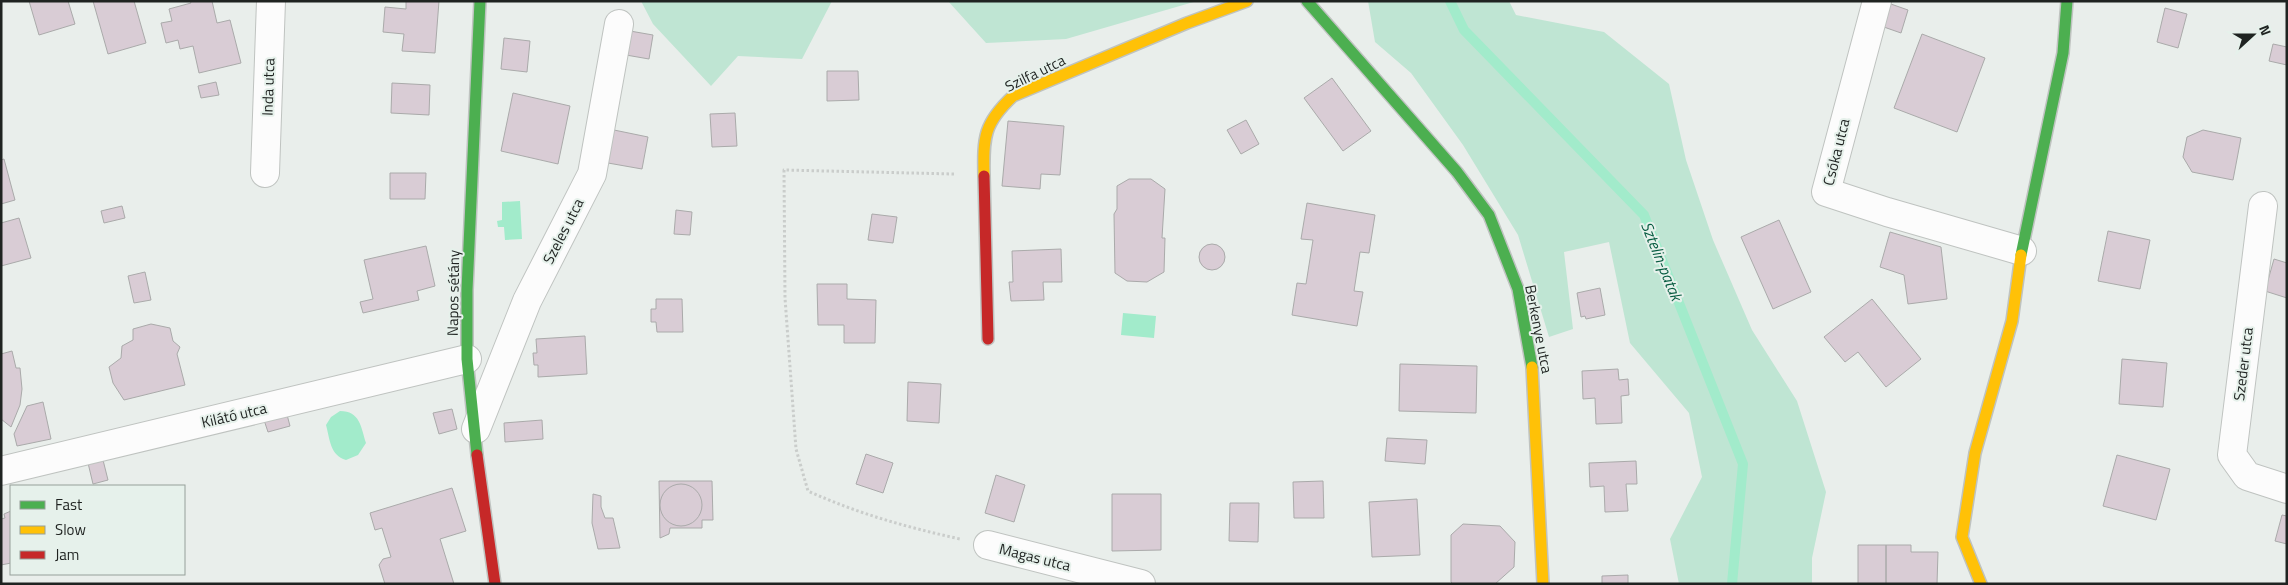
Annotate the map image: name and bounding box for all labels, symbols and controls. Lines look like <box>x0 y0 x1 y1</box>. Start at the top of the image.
north arrow <box>2228 10 2278 60</box>
text: N <box>2254 22 2277 38</box>
street label: Szilfa utca <box>1001 48 1070 98</box>
street label: Inda utca <box>255 57 281 116</box>
street label: Csóka utca <box>1817 116 1856 188</box>
street label: Szeles utca <box>537 194 590 268</box>
water label: Sztelin-patak <box>1635 218 1689 306</box>
street label: Napos sétány <box>441 250 465 336</box>
street label: Berkenye utca <box>1519 283 1559 376</box>
street label: Szeder utca <box>2227 326 2259 402</box>
street label: Kilátó utca <box>199 396 269 434</box>
legend <box>10 485 185 575</box>
text: Fast <box>55 493 83 516</box>
text: Slow <box>55 518 86 541</box>
street label: Magas utca <box>997 537 1074 577</box>
text: Jam <box>55 543 79 566</box>

